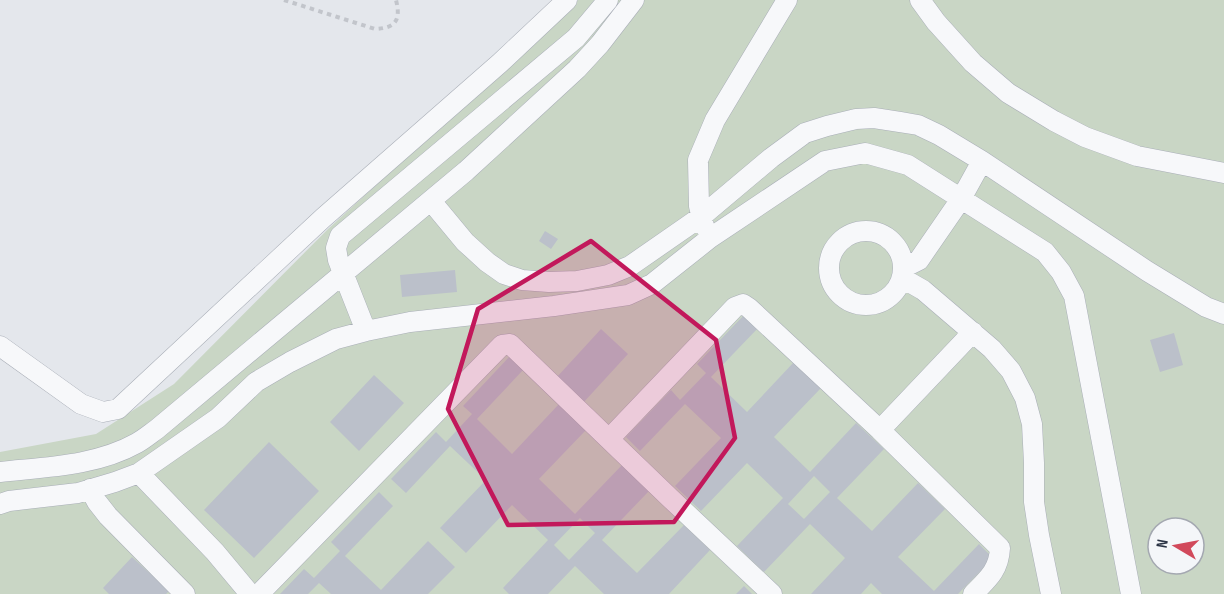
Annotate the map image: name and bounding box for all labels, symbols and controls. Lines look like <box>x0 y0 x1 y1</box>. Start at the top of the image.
north arrow <box>1146 516 1206 576</box>
text: N <box>1153 538 1173 550</box>

